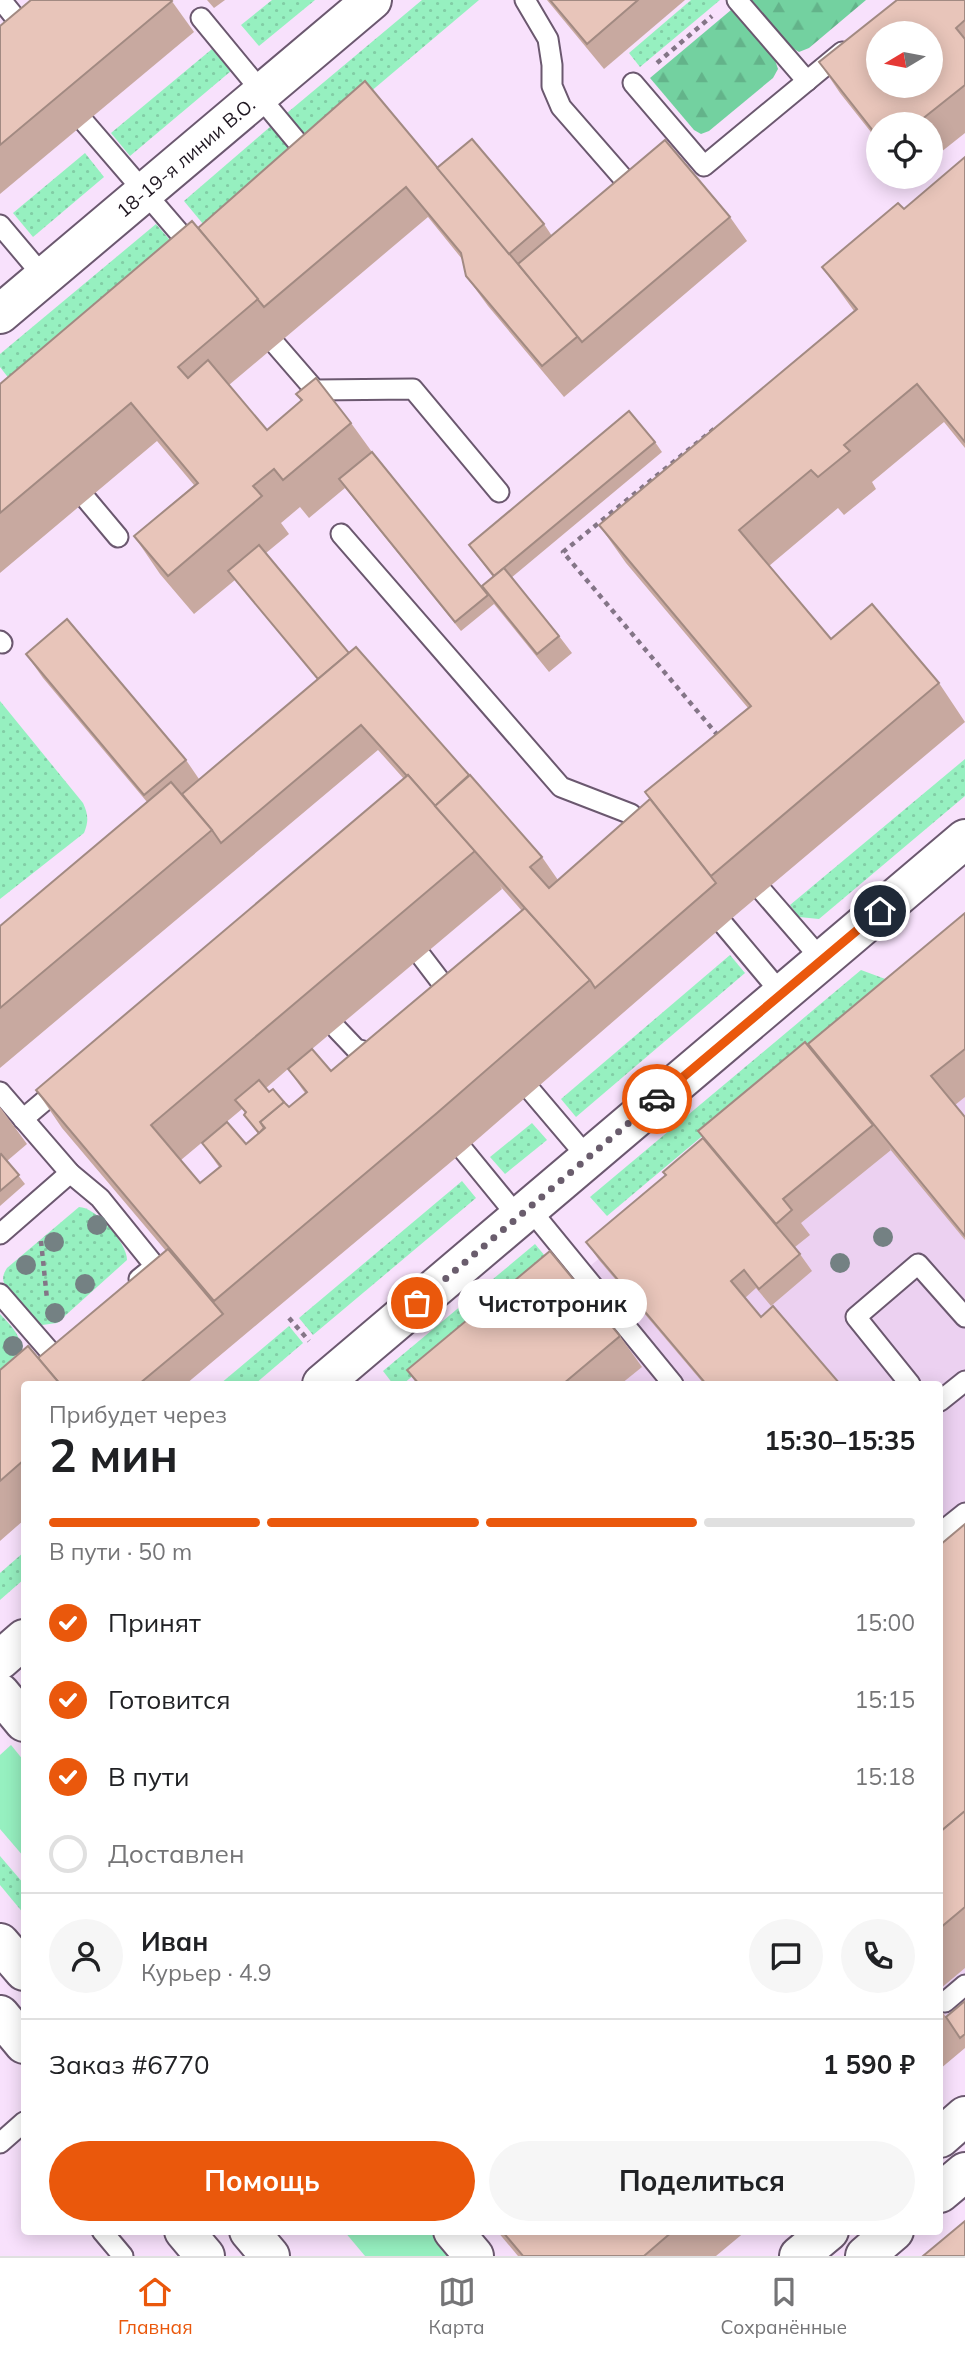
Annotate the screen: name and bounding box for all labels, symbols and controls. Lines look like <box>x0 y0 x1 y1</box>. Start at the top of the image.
north arrow <box>866 21 943 98</box>
map controls <box>866 21 943 189</box>
street label: 18-19-я линии В.О. <box>112 92 260 222</box>
button: locate <box>866 112 943 189</box>
pin <box>850 881 910 941</box>
icon: home <box>861 892 899 930</box>
courier <box>622 1064 692 1134</box>
icon: car <box>638 1080 676 1118</box>
pin <box>387 1273 447 1333</box>
callout: Чистотроник <box>459 1278 648 1328</box>
icon: bag <box>398 1284 436 1322</box>
text: Чистотроник <box>478 1289 627 1318</box>
text: Прибудет через <box>49 1400 227 1429</box>
text: 15:30–15:35 <box>764 1424 915 1457</box>
text: 2 мин <box>49 1426 178 1484</box>
text: В пути · 50 m <box>49 1537 192 1566</box>
icon: check <box>49 1604 87 1642</box>
text: Принят <box>108 1606 201 1639</box>
text: 15:00 <box>855 1608 915 1637</box>
icon: check <box>49 1681 87 1719</box>
text: Готовится <box>108 1683 231 1716</box>
text: 15:15 <box>855 1685 915 1714</box>
icon: check <box>49 1758 87 1796</box>
text: В пути <box>108 1760 189 1793</box>
text: 15:18 <box>855 1762 915 1791</box>
text: Доставлен <box>108 1837 245 1870</box>
button: person <box>49 1919 123 1993</box>
button: chat <box>749 1919 823 1993</box>
button: phone <box>841 1919 915 1993</box>
text: Иван <box>141 1925 208 1958</box>
text: Курьер · 4.9 <box>141 1958 272 1987</box>
text: Заказ #6770 <box>49 2048 210 2081</box>
text: 1 590 ₽ <box>823 2048 915 2081</box>
button: Помощь <box>49 2141 475 2221</box>
button: Поделиться <box>489 2141 915 2221</box>
tab: Главная <box>118 2273 193 2339</box>
tab: Карта <box>429 2273 485 2339</box>
tab: Сохранённые <box>721 2273 847 2339</box>

